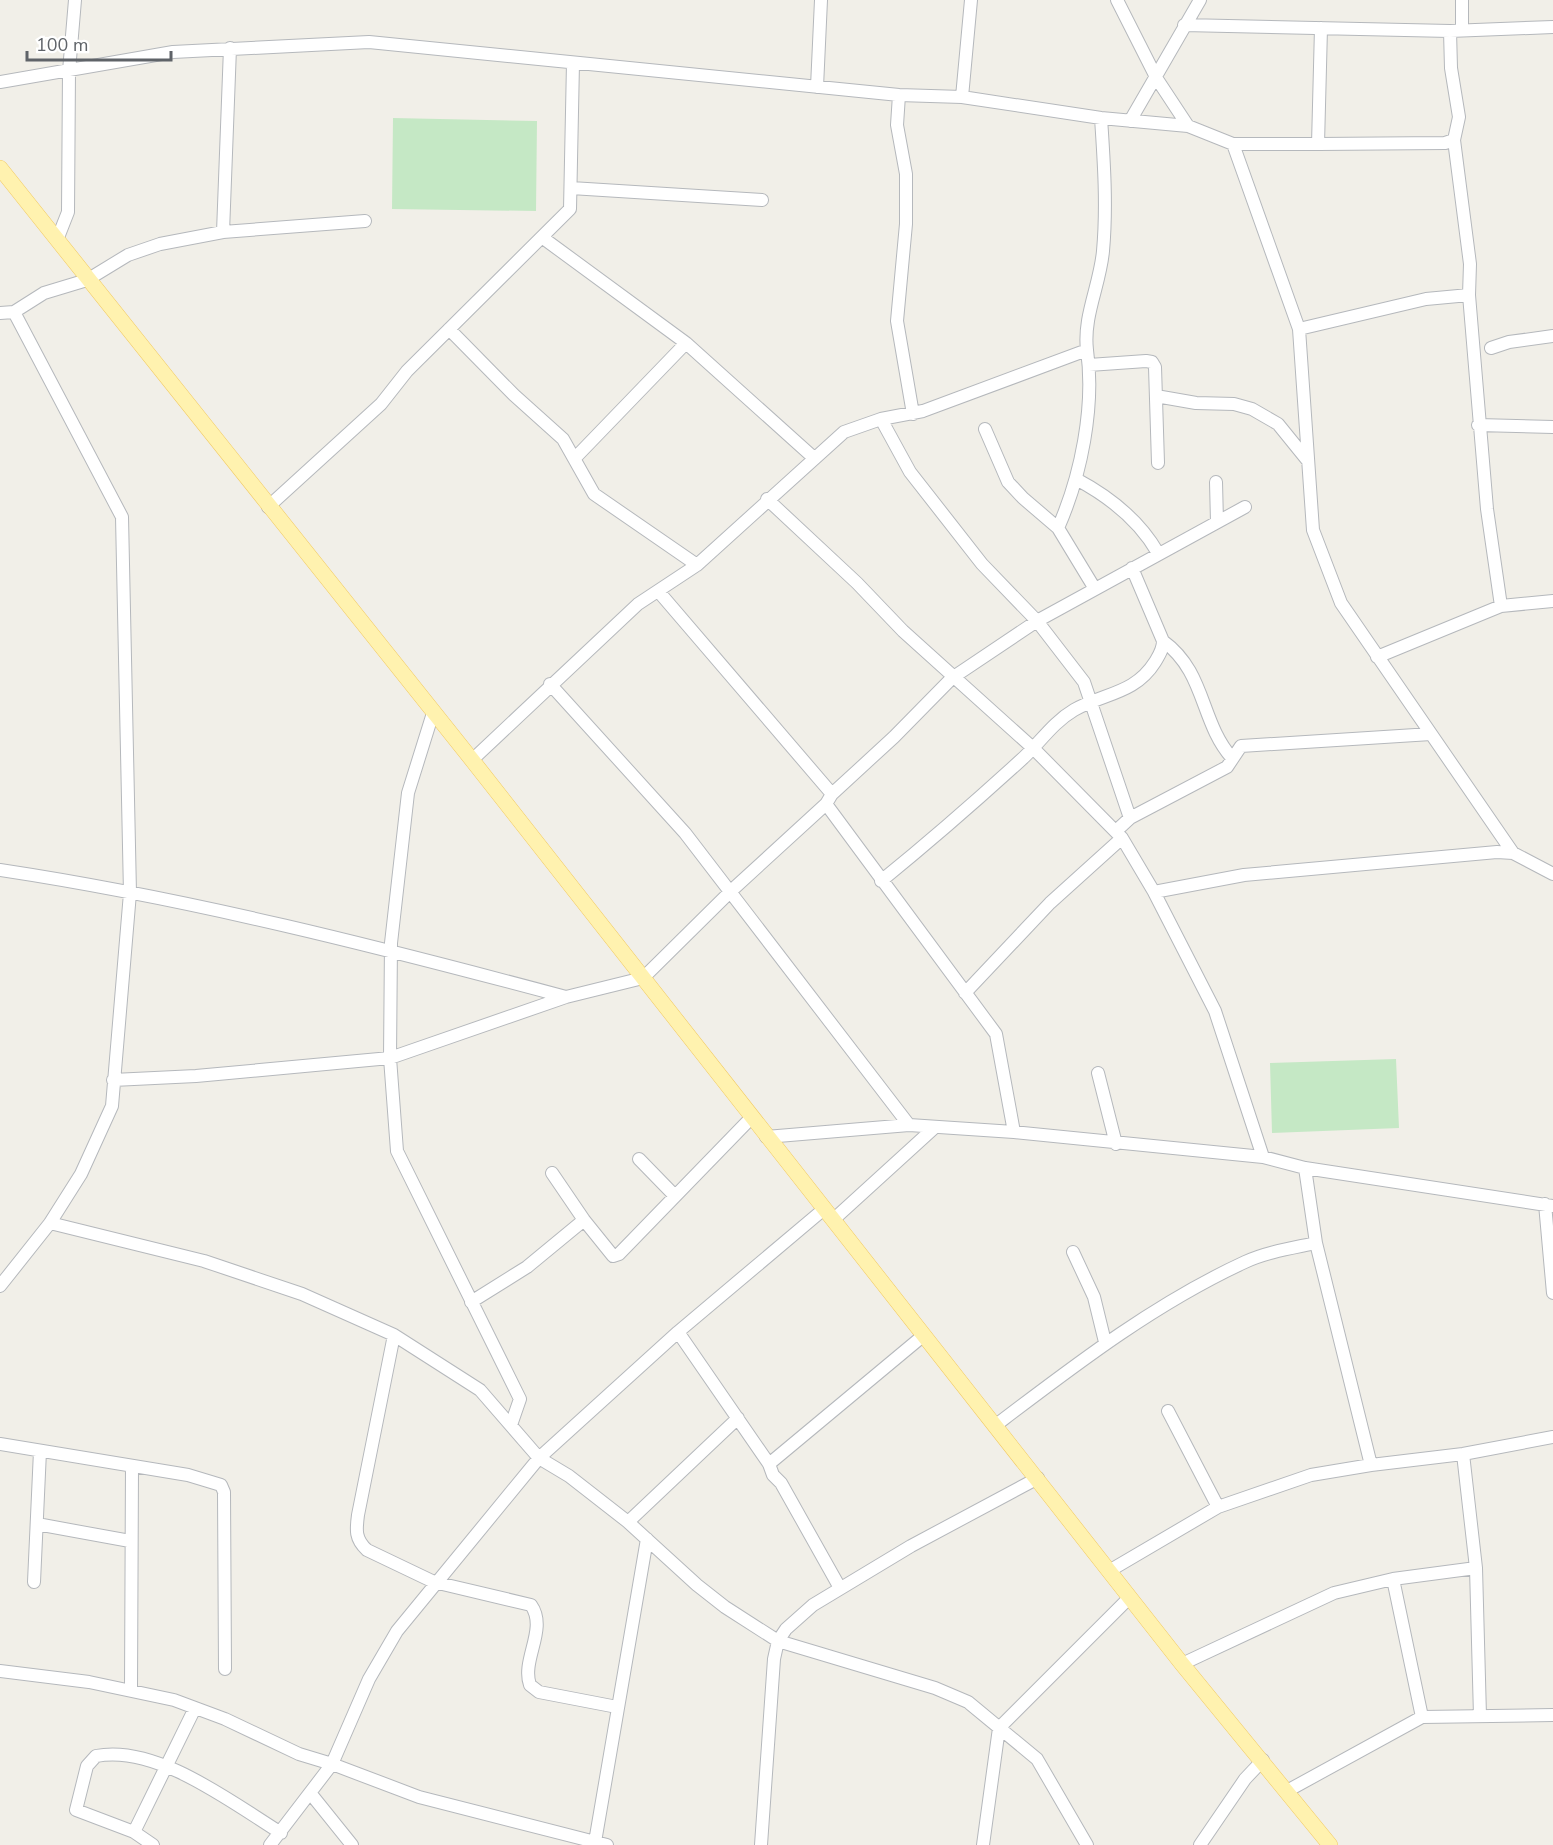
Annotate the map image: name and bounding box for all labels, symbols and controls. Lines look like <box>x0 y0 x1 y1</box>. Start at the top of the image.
scale bar <box>27 24 171 62</box>
text: 100 m <box>36 33 88 57</box>

